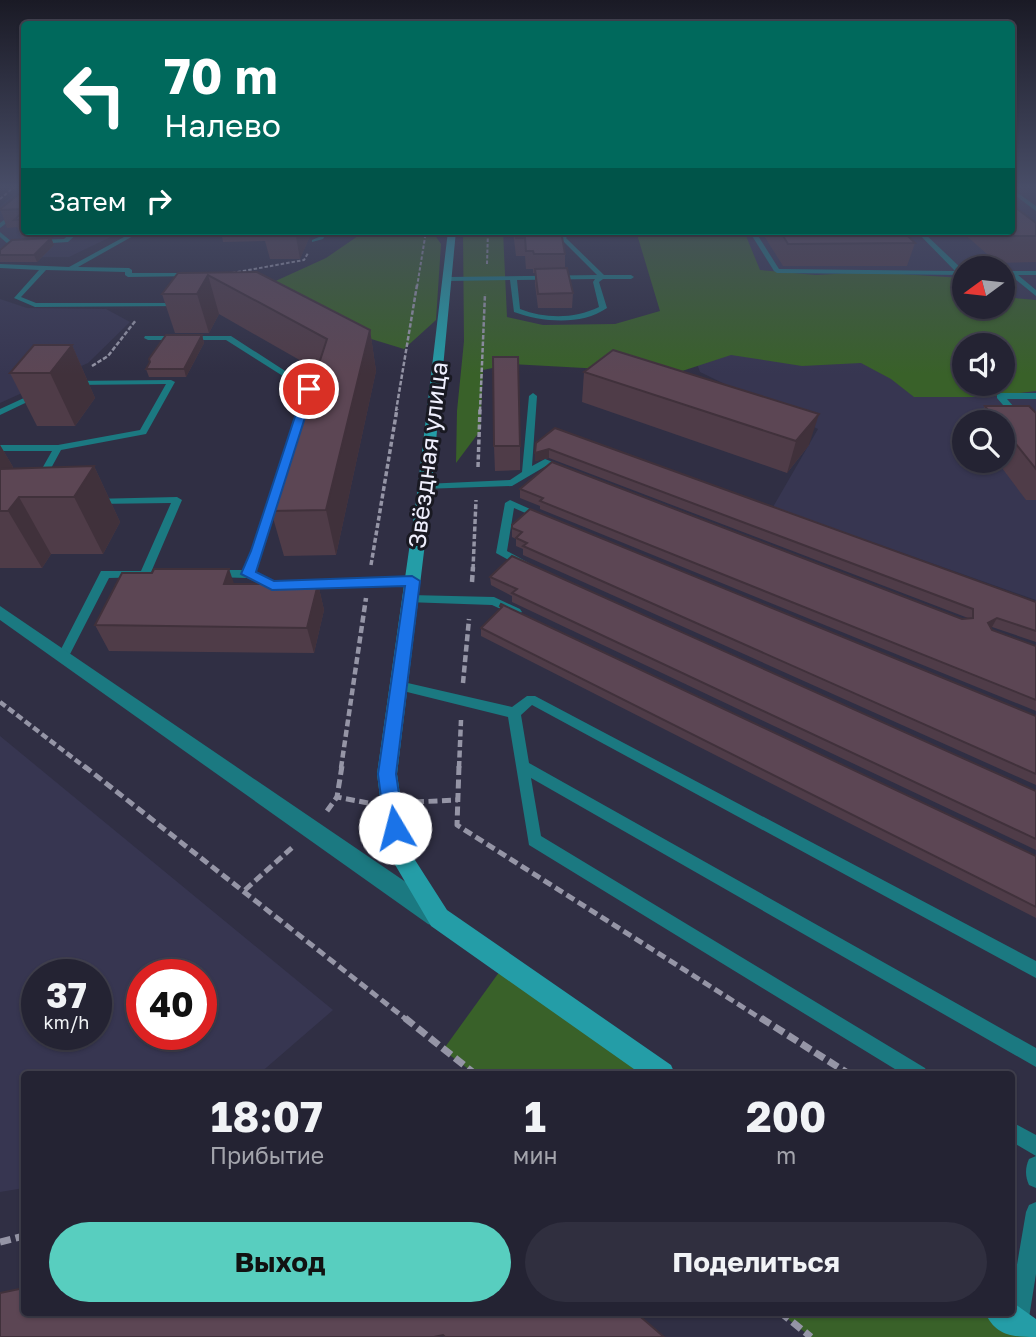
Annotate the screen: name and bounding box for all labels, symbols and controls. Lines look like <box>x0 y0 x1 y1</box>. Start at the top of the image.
text: 70 m <box>164 46 278 105</box>
icon: left <box>49 49 140 140</box>
text: Налево <box>164 106 281 144</box>
icon: right <box>140 182 178 220</box>
text: Затем <box>49 186 126 217</box>
north arrow <box>952 256 1015 318</box>
map controls <box>952 256 1015 473</box>
button: sound <box>952 333 1015 396</box>
pin <box>279 359 339 419</box>
street label: Звёздная улица <box>401 360 453 550</box>
icon: arrive <box>290 370 328 408</box>
button: search <box>952 410 1015 473</box>
position arrow <box>358 791 432 865</box>
speed limit sign: 40 <box>126 959 217 1050</box>
text: 37 <box>46 974 87 1016</box>
text: km/h <box>44 1011 89 1033</box>
text: 18:07 <box>211 1091 323 1141</box>
text: 1 <box>524 1091 546 1141</box>
text: 200 <box>746 1091 826 1141</box>
text: Прибытие <box>210 1141 324 1169</box>
text: мин <box>513 1141 557 1169</box>
text: m <box>776 1141 796 1169</box>
button: Выход <box>49 1222 511 1302</box>
button: Поделиться <box>525 1222 987 1302</box>

